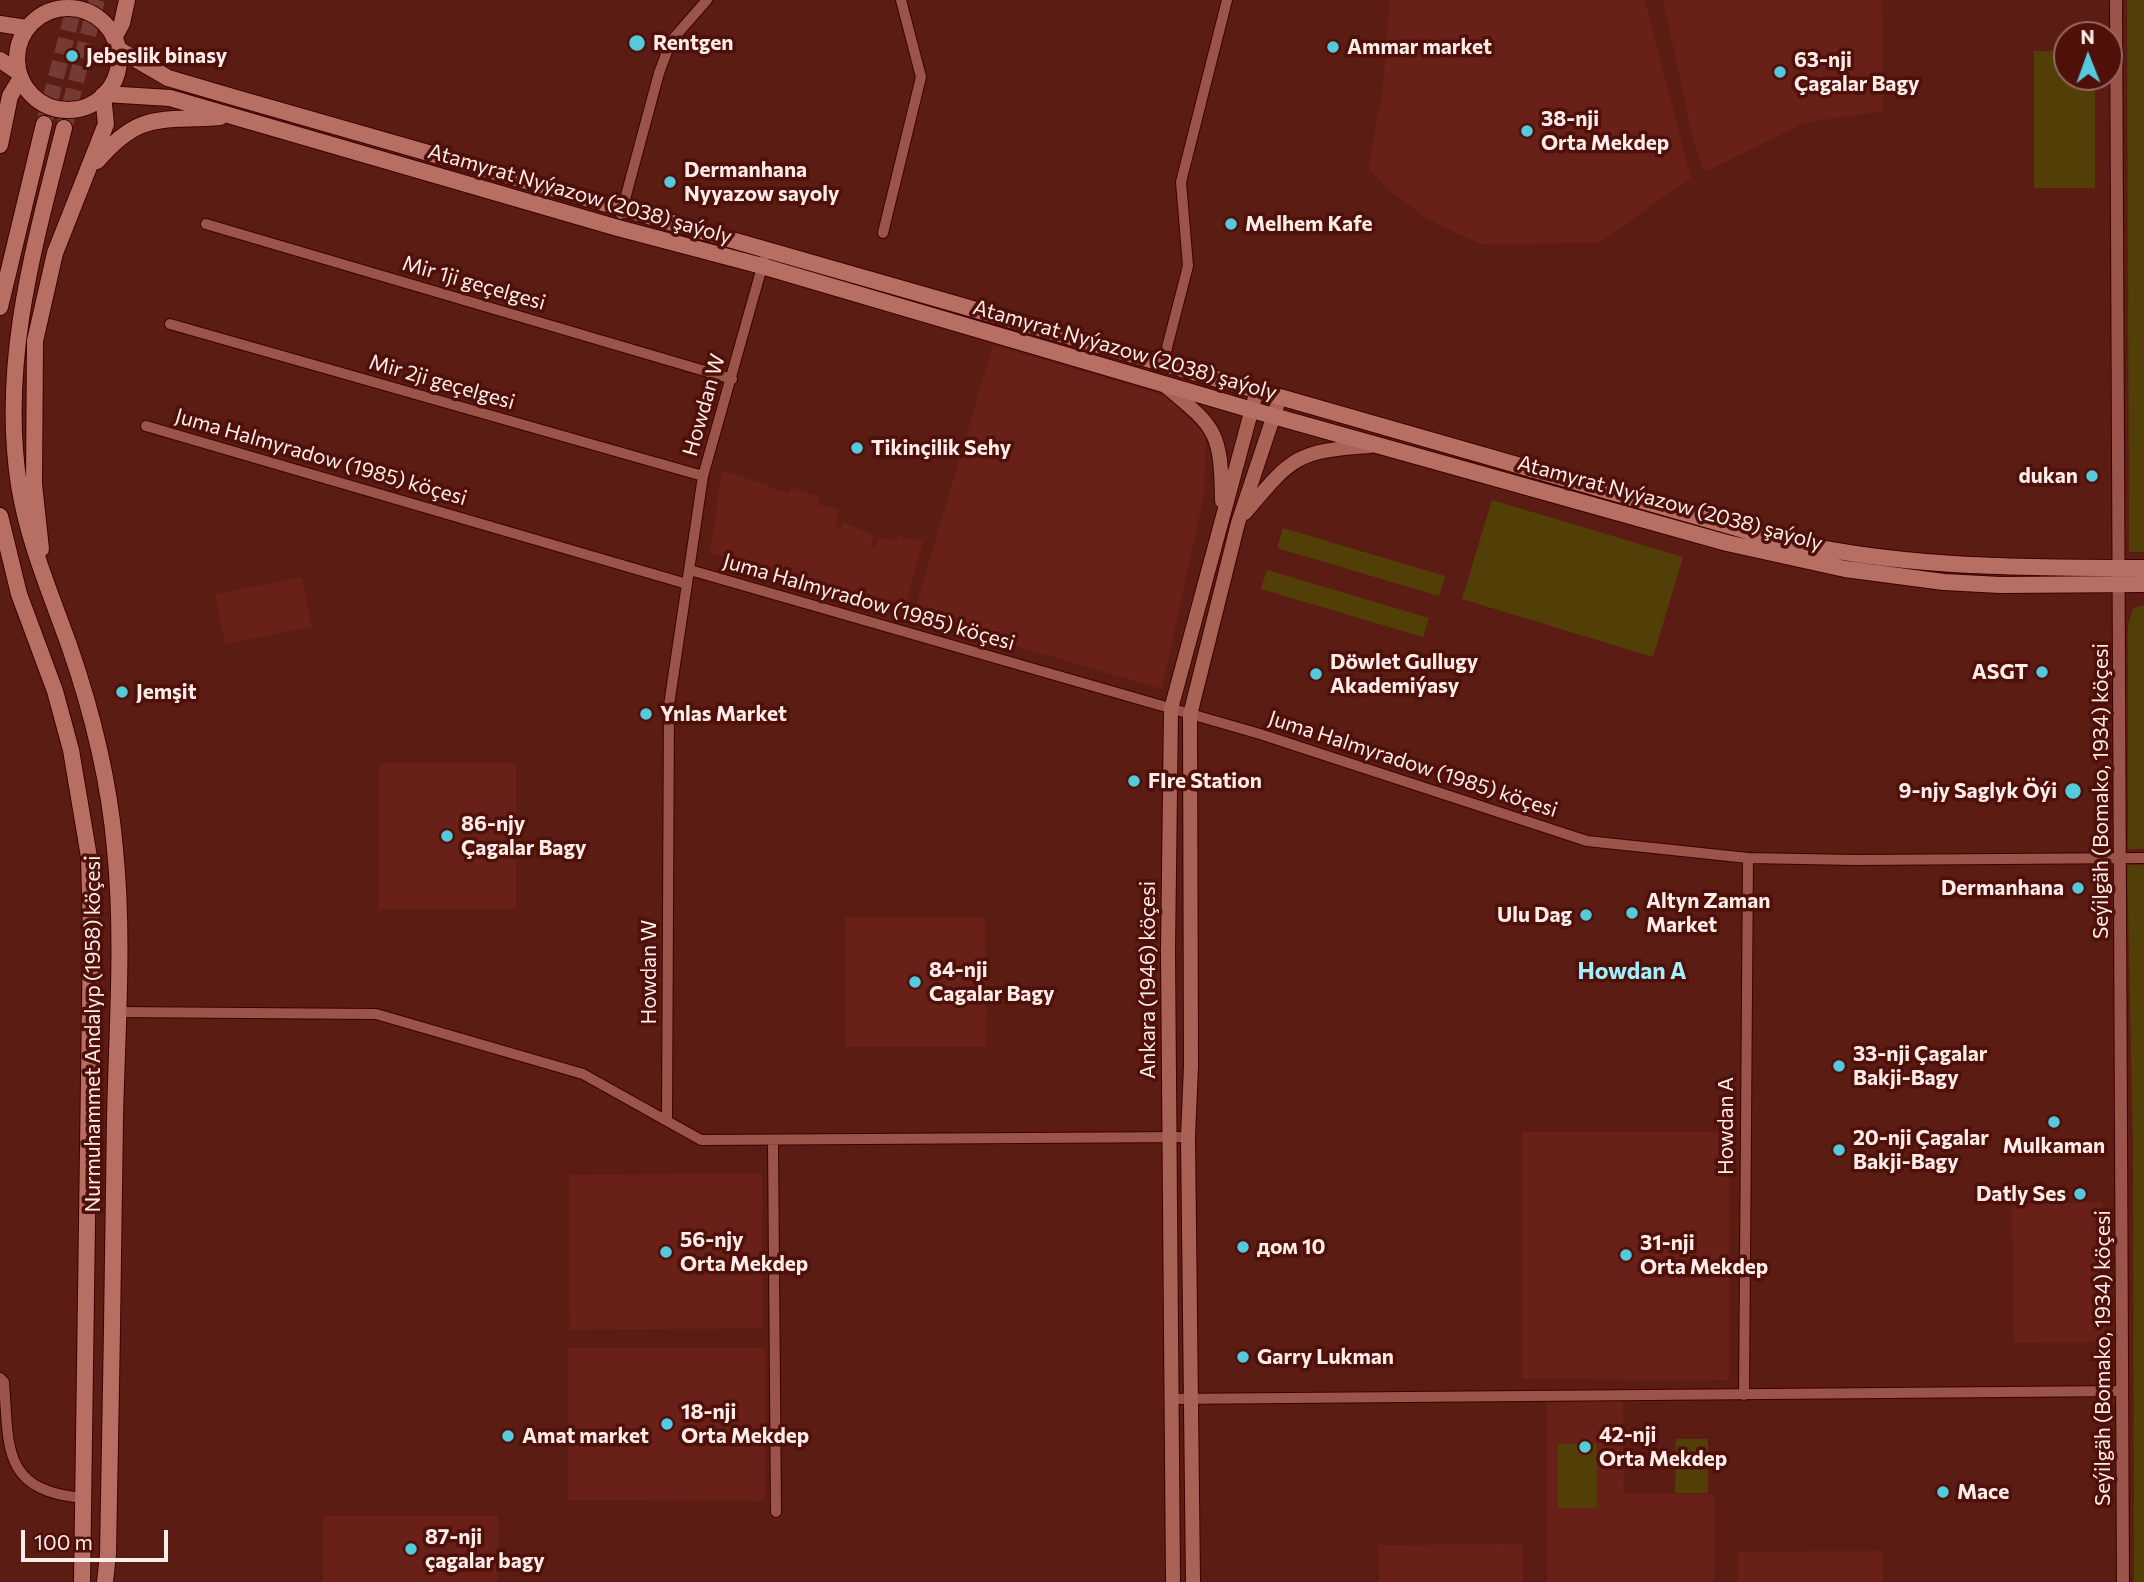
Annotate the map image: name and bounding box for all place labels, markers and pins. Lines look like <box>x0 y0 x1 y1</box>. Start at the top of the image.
place label: Rentgen <box>653 30 733 56</box>
marker: Rentgen <box>627 33 647 53</box>
place label: Ammar market <box>1347 34 1492 60</box>
marker: Ammar market <box>1325 39 1341 55</box>
place label: Jebeslik binasy <box>86 43 227 69</box>
place label: 63-nji Çagalar Bagy <box>1794 47 1919 97</box>
marker: Jebeslik binasy <box>64 48 80 64</box>
marker: 63-nji Çagalar Bagy <box>1772 64 1788 80</box>
place label: 38-nji Orta Mekdep <box>1541 106 1669 156</box>
marker: 38-nji Orta Mekdep <box>1519 123 1535 139</box>
place label: Dermanhana Nyyazow sayoly <box>684 157 839 207</box>
marker: Dermanhana Nyyazow sayoly <box>662 174 678 190</box>
place label: Melhem Kafe <box>1245 211 1372 237</box>
marker: Melhem Kafe <box>1223 216 1239 232</box>
place label: Tikinçilik Sehy <box>871 435 1011 461</box>
marker: Tikinçilik Sehy <box>849 440 865 456</box>
place label: dukan <box>2018 463 2078 489</box>
marker: dukan <box>2084 468 2100 484</box>
place label: Döwlet Gullugy Akademiýasy <box>1330 649 1478 699</box>
place label: ASGT <box>1972 659 2028 685</box>
marker: ASGT <box>2034 664 2050 680</box>
marker: Döwlet Gullugy Akademiýasy <box>1308 666 1324 682</box>
place label: Jemşit <box>136 679 197 705</box>
marker: Jemşit <box>114 684 130 700</box>
place label: Ynlas Market <box>660 701 787 727</box>
marker: Ynlas Market <box>638 706 654 722</box>
place label: FIre Station <box>1148 768 1262 794</box>
marker: FIre Station <box>1126 773 1142 789</box>
place label: 9-njy Saglyk Öýi <box>1899 778 2057 804</box>
marker: 9-njy Saglyk Öýi <box>2063 781 2083 801</box>
place label: 86-njy Çagalar Bagy <box>461 811 586 861</box>
marker: 86-njy Çagalar Bagy <box>439 828 455 844</box>
place label: Dermanhana <box>1941 875 2064 901</box>
marker: Dermanhana <box>2070 880 2086 896</box>
place label: Altyn Zaman Market <box>1646 888 1770 938</box>
place label: Ulu Dag <box>1497 902 1572 928</box>
marker: Altyn Zaman Market <box>1624 905 1640 921</box>
marker: Ulu Dag <box>1578 907 1594 923</box>
place label: 84-nji Cagalar Bagy <box>929 957 1054 1007</box>
marker: 84-nji Cagalar Bagy <box>907 974 923 990</box>
place label: 33-nji Çagalar Bakji-Bagy <box>1853 1041 1988 1091</box>
marker: 33-nji Çagalar Bakji-Bagy <box>1831 1058 1847 1074</box>
marker: Mulkaman <box>2046 1114 2062 1130</box>
place label: 20-nji Çagalar Bakji-Bagy <box>1853 1125 1989 1175</box>
place label: Mulkaman <box>2003 1133 2105 1159</box>
marker: 20-nji Çagalar Bakji-Bagy <box>1831 1142 1847 1158</box>
place label: Datly Ses <box>1976 1181 2066 1207</box>
marker: Datly Ses <box>2072 1186 2088 1202</box>
place label: 56-njy Orta Mekdep <box>680 1227 808 1277</box>
place label: 31-nji Orta Mekdep <box>1640 1230 1768 1280</box>
place label: дом 10 <box>1257 1234 1325 1260</box>
marker: дом 10 <box>1235 1239 1251 1255</box>
marker: 56-njy Orta Mekdep <box>658 1244 674 1260</box>
marker: 31-nji Orta Mekdep <box>1618 1247 1634 1263</box>
place label: Garry Lukman <box>1257 1344 1394 1370</box>
marker: Garry Lukman <box>1235 1349 1251 1365</box>
place label: 18-nji Orta Mekdep <box>681 1399 809 1449</box>
marker: 18-nji Orta Mekdep <box>659 1416 675 1432</box>
place label: 42-nji Orta Mekdep <box>1599 1422 1727 1472</box>
place label: Amat market <box>522 1423 649 1449</box>
marker: Amat market <box>500 1428 516 1444</box>
marker: 42-nji Orta Mekdep <box>1577 1439 1593 1455</box>
place label: Mace <box>1957 1479 2009 1505</box>
marker: Mace <box>1935 1484 1951 1500</box>
place label: 87-nji çagalar bagy <box>425 1524 545 1574</box>
marker: 87-nji çagalar bagy <box>403 1541 419 1557</box>

